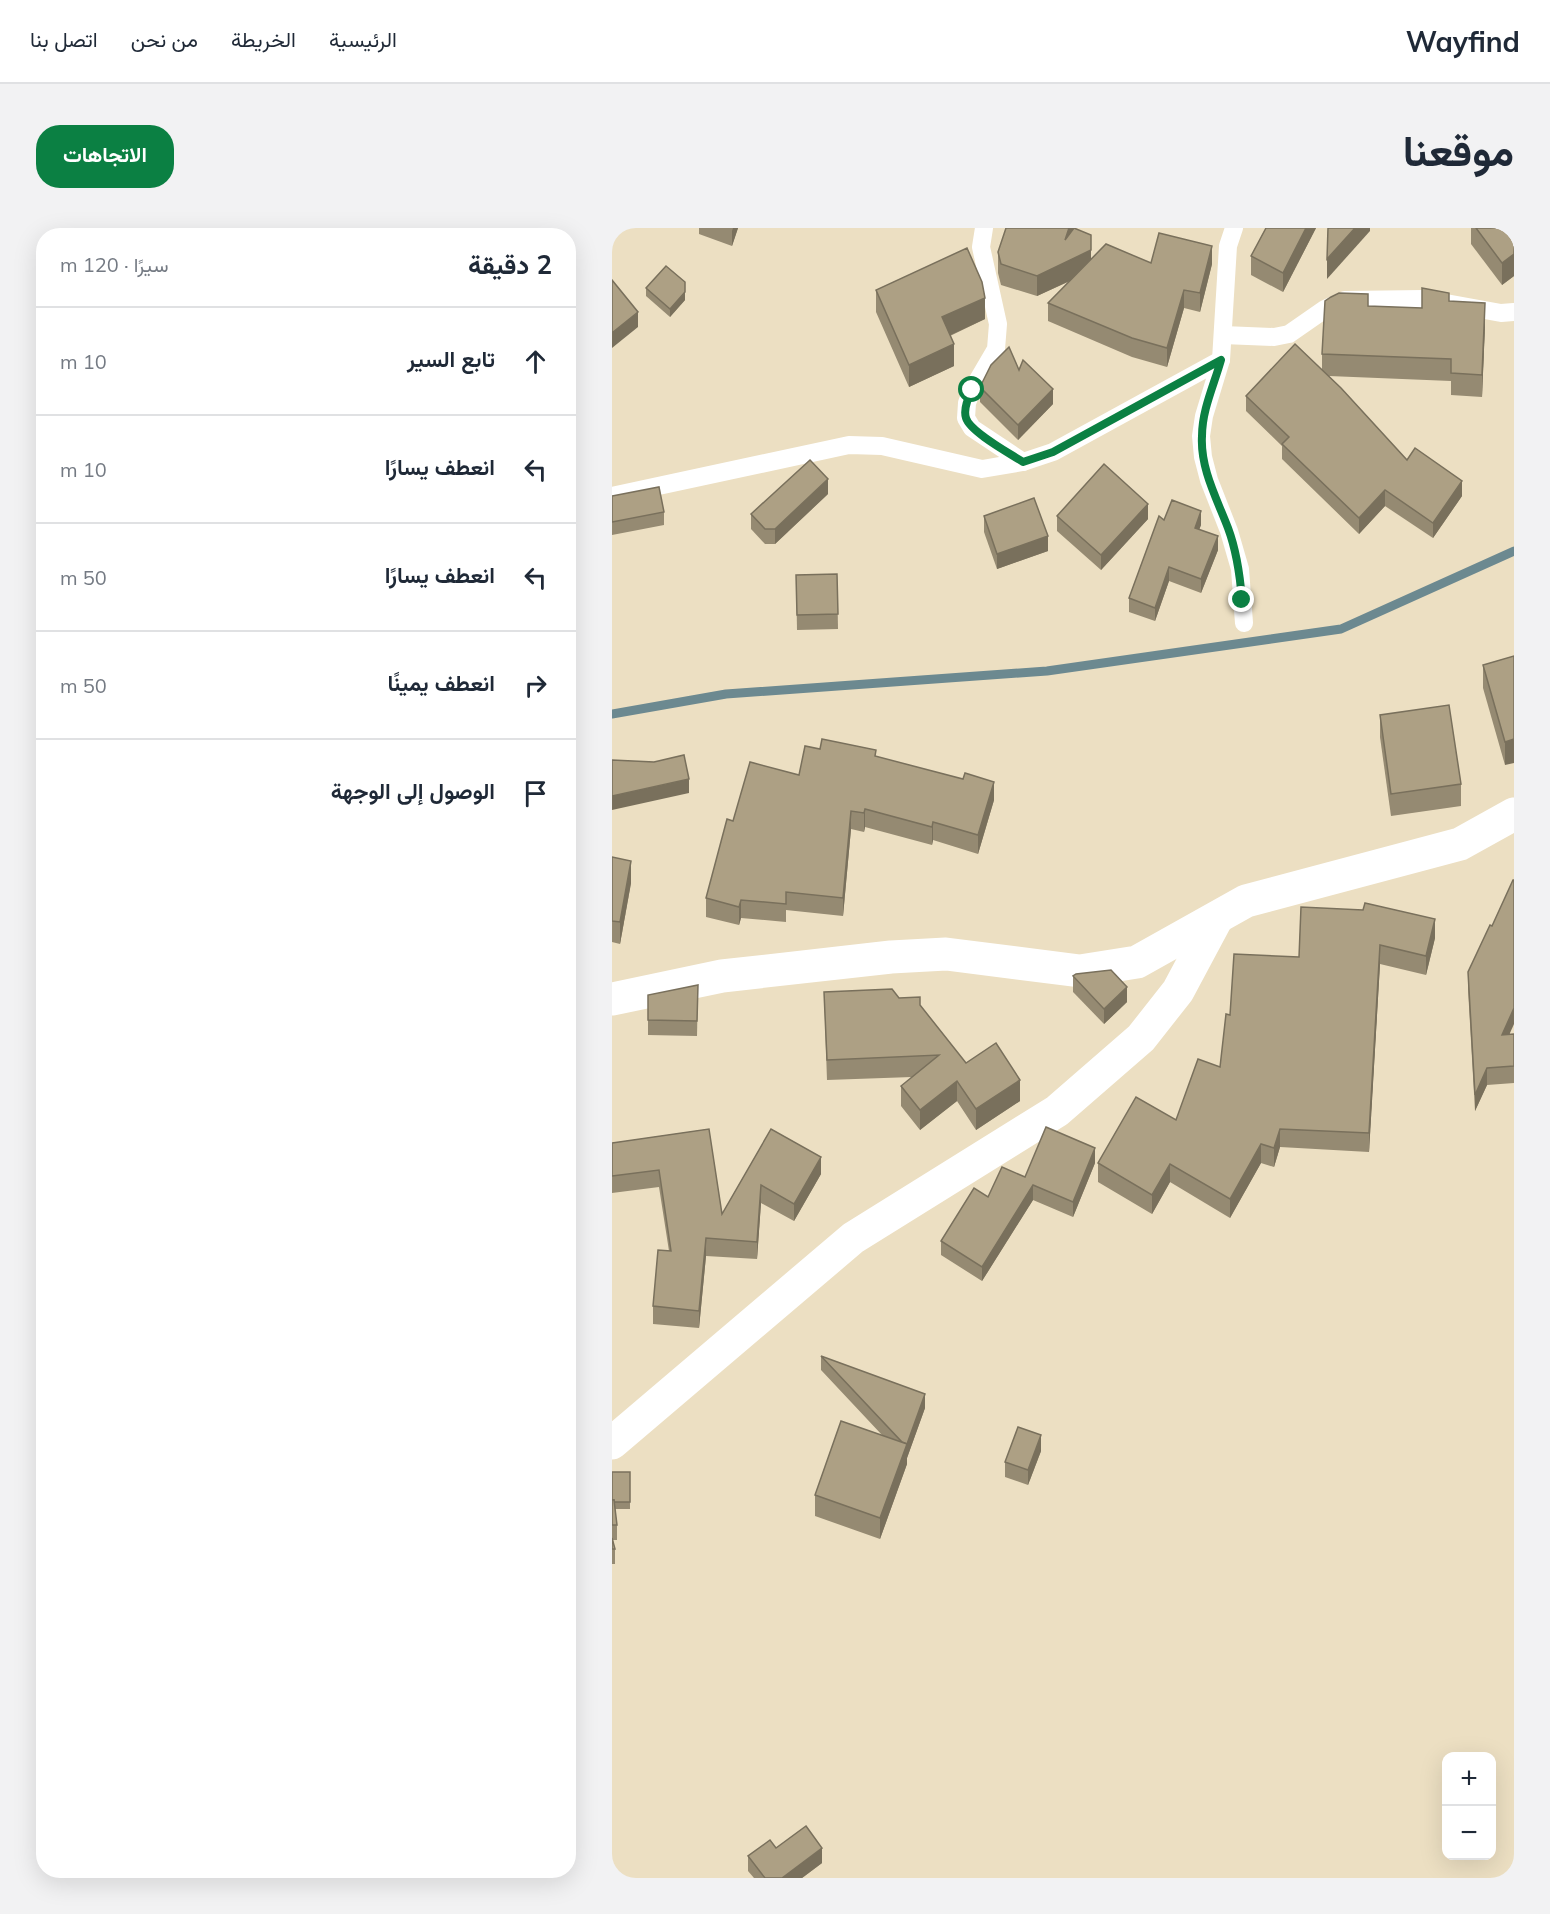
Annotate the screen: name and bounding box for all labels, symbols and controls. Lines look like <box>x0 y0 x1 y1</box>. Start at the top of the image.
text: Wayfind <box>1406 24 1520 59</box>
text: اتصل بنا <box>30 26 98 52</box>
text: من نحن <box>131 26 198 52</box>
text: الخريطة <box>231 26 296 52</box>
text: الرئيسية <box>329 26 397 52</box>
text: موقعنا <box>1403 124 1514 177</box>
button: الاتجاهات <box>36 125 174 188</box>
text: 2 دقيقة <box>468 248 552 281</box>
text: سيرًا · 120 m <box>60 252 169 277</box>
text: تابع السير <box>407 345 495 373</box>
icon: ahead <box>519 345 552 378</box>
text: 10 m <box>60 349 107 374</box>
route start <box>958 376 984 402</box>
text: انعطف يسارًا <box>385 453 495 481</box>
icon: left <box>519 453 552 486</box>
text: 10 m <box>60 457 107 482</box>
text: انعطف يسارًا <box>385 561 495 589</box>
icon: left <box>519 561 552 594</box>
text: 50 m <box>60 565 107 590</box>
route end <box>1228 586 1254 612</box>
text: انعطف يمينًا <box>388 669 495 697</box>
icon: right <box>519 669 552 702</box>
text: 50 m <box>60 673 107 698</box>
text: الوصول إلى الوجهة <box>331 777 495 805</box>
icon: arrive <box>519 777 552 810</box>
map controls <box>1442 1752 1496 1860</box>
button: + <box>1442 1752 1496 1806</box>
button: − <box>1442 1806 1496 1860</box>

